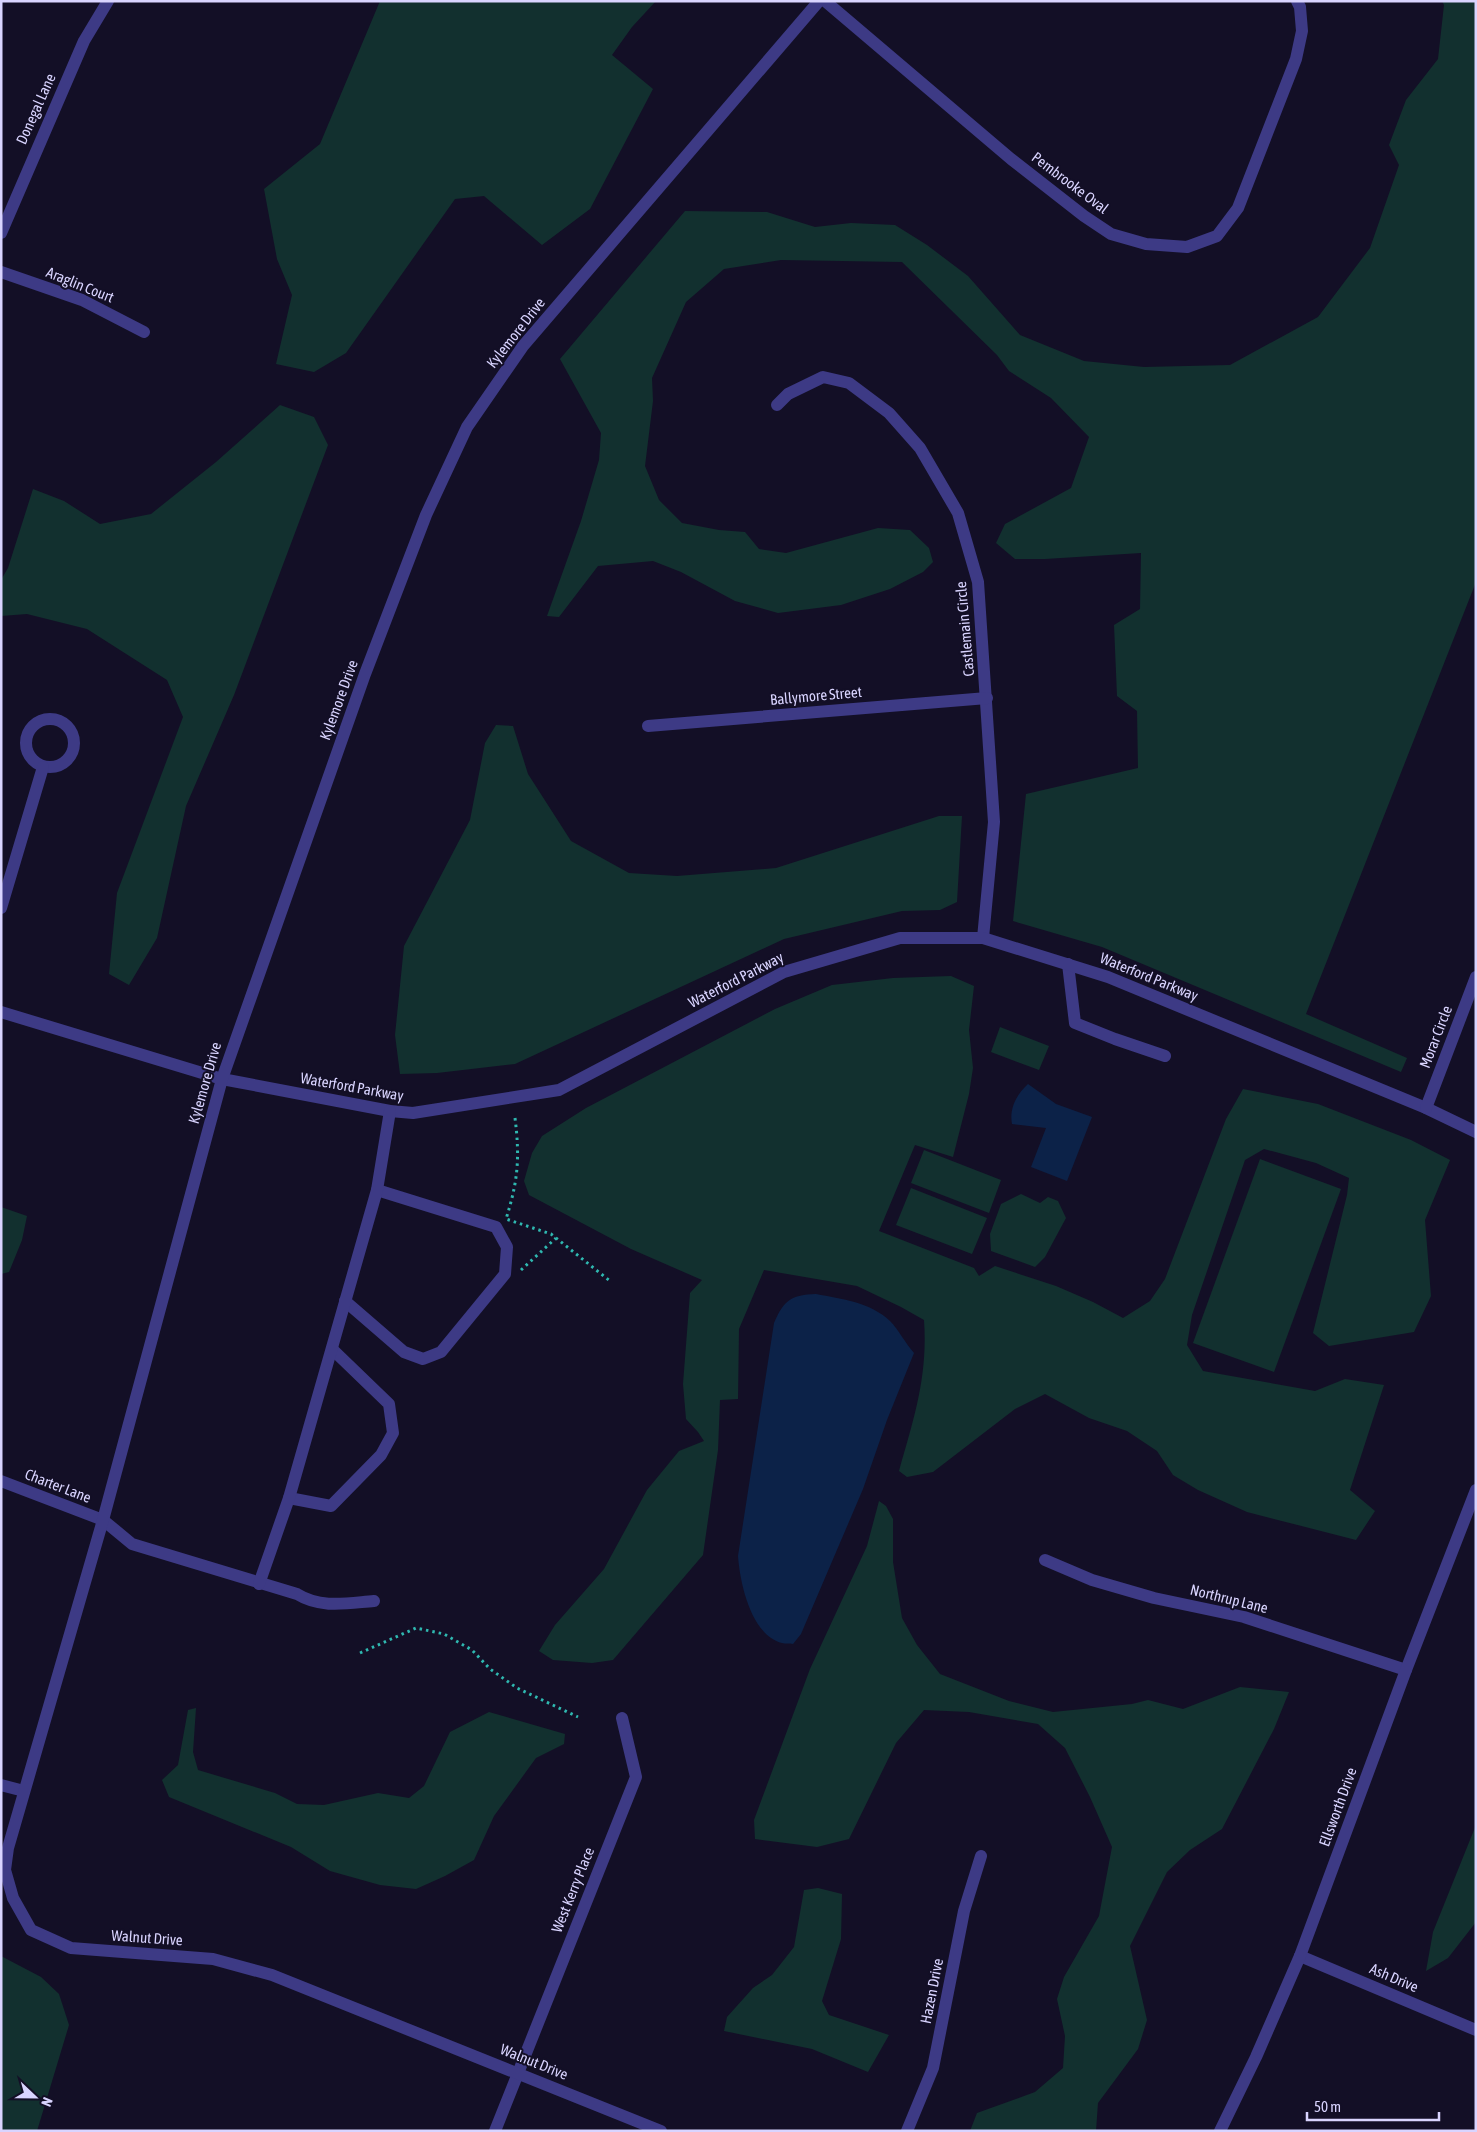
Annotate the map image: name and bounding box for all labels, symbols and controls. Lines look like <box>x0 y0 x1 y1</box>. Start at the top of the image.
street label: Donegal Lane <box>12 71 59 147</box>
street label: Pembrooke Oval <box>1029 148 1112 217</box>
street label: Araglin Court <box>44 263 116 306</box>
street label: Kylemore Drive <box>483 294 548 371</box>
street label: Castlemain Circle <box>952 581 977 677</box>
street label: Kylemore Drive <box>316 657 361 742</box>
street label: Ballymore Street <box>769 683 863 708</box>
street label: Waterford Parkway <box>685 948 786 1011</box>
street label: Waterford Parkway <box>1098 949 1201 1004</box>
street label: Morar Circle <box>1416 1003 1455 1070</box>
street label: Kylemore Drive <box>185 1040 224 1126</box>
street label: Waterford Parkway <box>299 1069 405 1104</box>
street label: Charter Lane <box>23 1465 94 1506</box>
street label: Northrup Lane <box>1189 1581 1270 1616</box>
street label: Ellsworth Drive <box>1315 1765 1360 1849</box>
street label: West Kerry Place <box>548 1844 597 1935</box>
street label: Walnut Drive <box>111 1927 183 1948</box>
street label: Hazen Drive <box>917 1957 946 2025</box>
street label: Ash Drive <box>1367 1960 1421 1995</box>
street label: Walnut Drive <box>498 2040 571 2083</box>
north arrow <box>10 2072 60 2122</box>
scale bar <box>1307 2090 1440 2122</box>
text: N <box>38 2095 56 2109</box>
text: 50 m <box>1314 2098 1341 2115</box>

